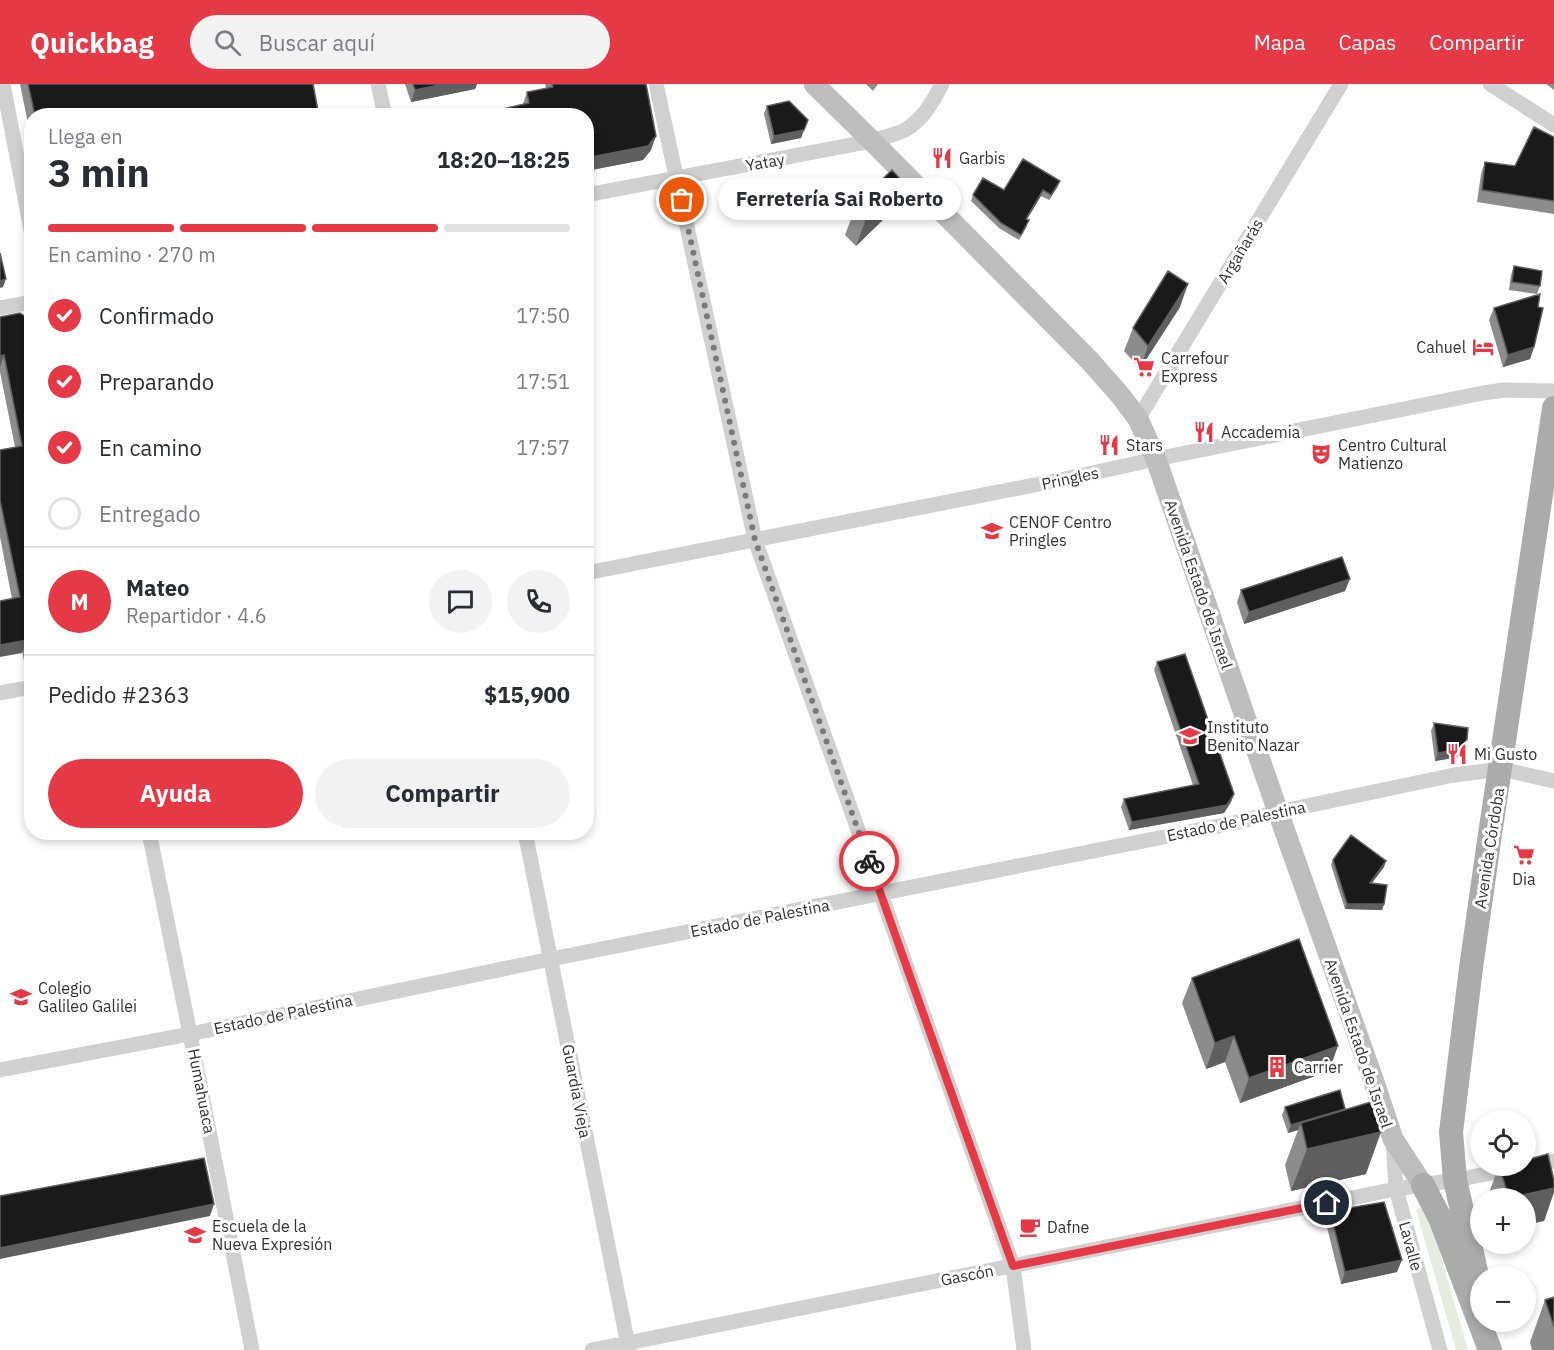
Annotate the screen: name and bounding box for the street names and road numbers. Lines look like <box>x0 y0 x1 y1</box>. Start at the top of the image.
street label: Yatay <box>744 149 786 175</box>
street label: Argañarás <box>1213 215 1267 287</box>
street label: Pringles <box>1040 462 1100 494</box>
street label: Avenida Estado de Israel <box>1161 497 1237 671</box>
street label: Avenida Córdoba <box>1470 786 1508 910</box>
street label: Estado de Palestina <box>1165 796 1308 845</box>
street label: Estado de Palestina <box>689 895 832 941</box>
street label: Avenida Estado de Israel <box>1321 956 1397 1130</box>
street label: Estado de Palestina <box>212 989 355 1038</box>
street label: Guardia Vieja <box>558 1042 596 1140</box>
street label: Humahuaca <box>184 1047 220 1136</box>
street label: Lavalle <box>1395 1219 1427 1273</box>
street label: Gascón <box>939 1260 995 1290</box>

